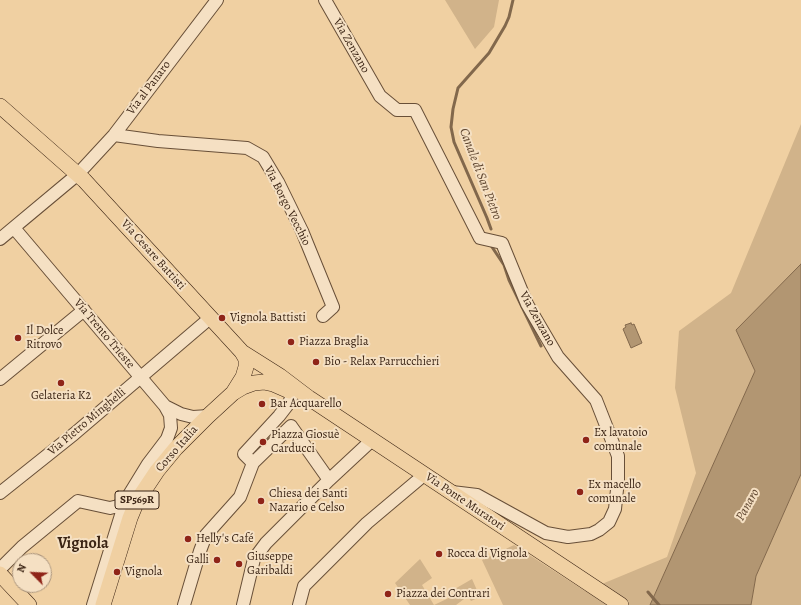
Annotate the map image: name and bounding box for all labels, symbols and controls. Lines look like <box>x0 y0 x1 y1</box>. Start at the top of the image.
street label: Via Zenzano <box>330 16 372 76</box>
street label: Via al Panaro <box>124 58 174 118</box>
water label: Canale di San Pietro <box>455 126 505 222</box>
street label: Via Borgo Vecchio <box>261 164 313 248</box>
street label: Via Cesare Battisti <box>118 217 188 293</box>
street label: Via Zenzano <box>516 289 558 349</box>
street label: Via Trento Trieste <box>71 296 137 372</box>
place label: Vignola Battisti <box>230 311 306 325</box>
marker: Vignola Battisti <box>217 313 227 323</box>
place label: Il Dolce Ritrovo <box>26 324 63 352</box>
marker: Il Dolce Ritrovo <box>13 333 23 343</box>
place label: Piazza Braglia <box>299 335 369 349</box>
marker: Piazza Braglia <box>286 337 296 347</box>
place label: Bio - Relax Parrucchieri <box>324 355 439 369</box>
marker: Bio - Relax Parrucchieri <box>311 357 321 367</box>
marker: Gelateria K2 <box>56 378 66 388</box>
street label: Via Pietro Minghelli <box>45 385 129 459</box>
place label: Gelateria K2 <box>31 389 91 403</box>
place label: Bar Acquarello <box>270 397 341 411</box>
marker: Bar Acquarello <box>257 399 267 409</box>
street label: Corso Italia <box>153 423 201 475</box>
place label: Ex lavatoio comunale <box>594 426 647 454</box>
place label: Piazza Giosuè Carducci <box>271 428 339 456</box>
marker: Ex lavatoio comunale <box>581 435 591 445</box>
marker: Piazza Giosuè Carducci <box>258 437 268 447</box>
street label: Via Ponte Muratori <box>422 470 508 534</box>
place label: Ex macello comunale <box>588 478 641 506</box>
water label: Panaro <box>733 486 763 524</box>
place label: Chiesa dei Santi Nazario e Celso <box>269 487 348 515</box>
marker: Ex macello comunale <box>575 487 585 497</box>
road number: SP569R <box>115 491 159 509</box>
marker: Chiesa dei Santi Nazario e Celso <box>256 496 266 506</box>
place label: Helly's Café <box>196 532 254 546</box>
district label: Vignola <box>57 534 109 554</box>
marker: Helly's Café <box>183 534 193 544</box>
place label: Rocca di Vignola <box>447 547 527 561</box>
marker: Rocca di Vignola <box>434 549 444 559</box>
place label: Giuseppe Garibaldi <box>247 550 293 578</box>
north arrow <box>12 553 52 593</box>
place label: Galli <box>186 553 209 567</box>
marker: Galli <box>212 555 222 565</box>
marker: Giuseppe Garibaldi <box>234 559 244 569</box>
text: N <box>13 562 30 575</box>
place label: Vignola <box>125 565 162 579</box>
marker: Vignola <box>112 567 122 577</box>
place label: Piazza dei Contrari <box>396 587 490 601</box>
marker: Piazza dei Contrari <box>383 589 393 599</box>

